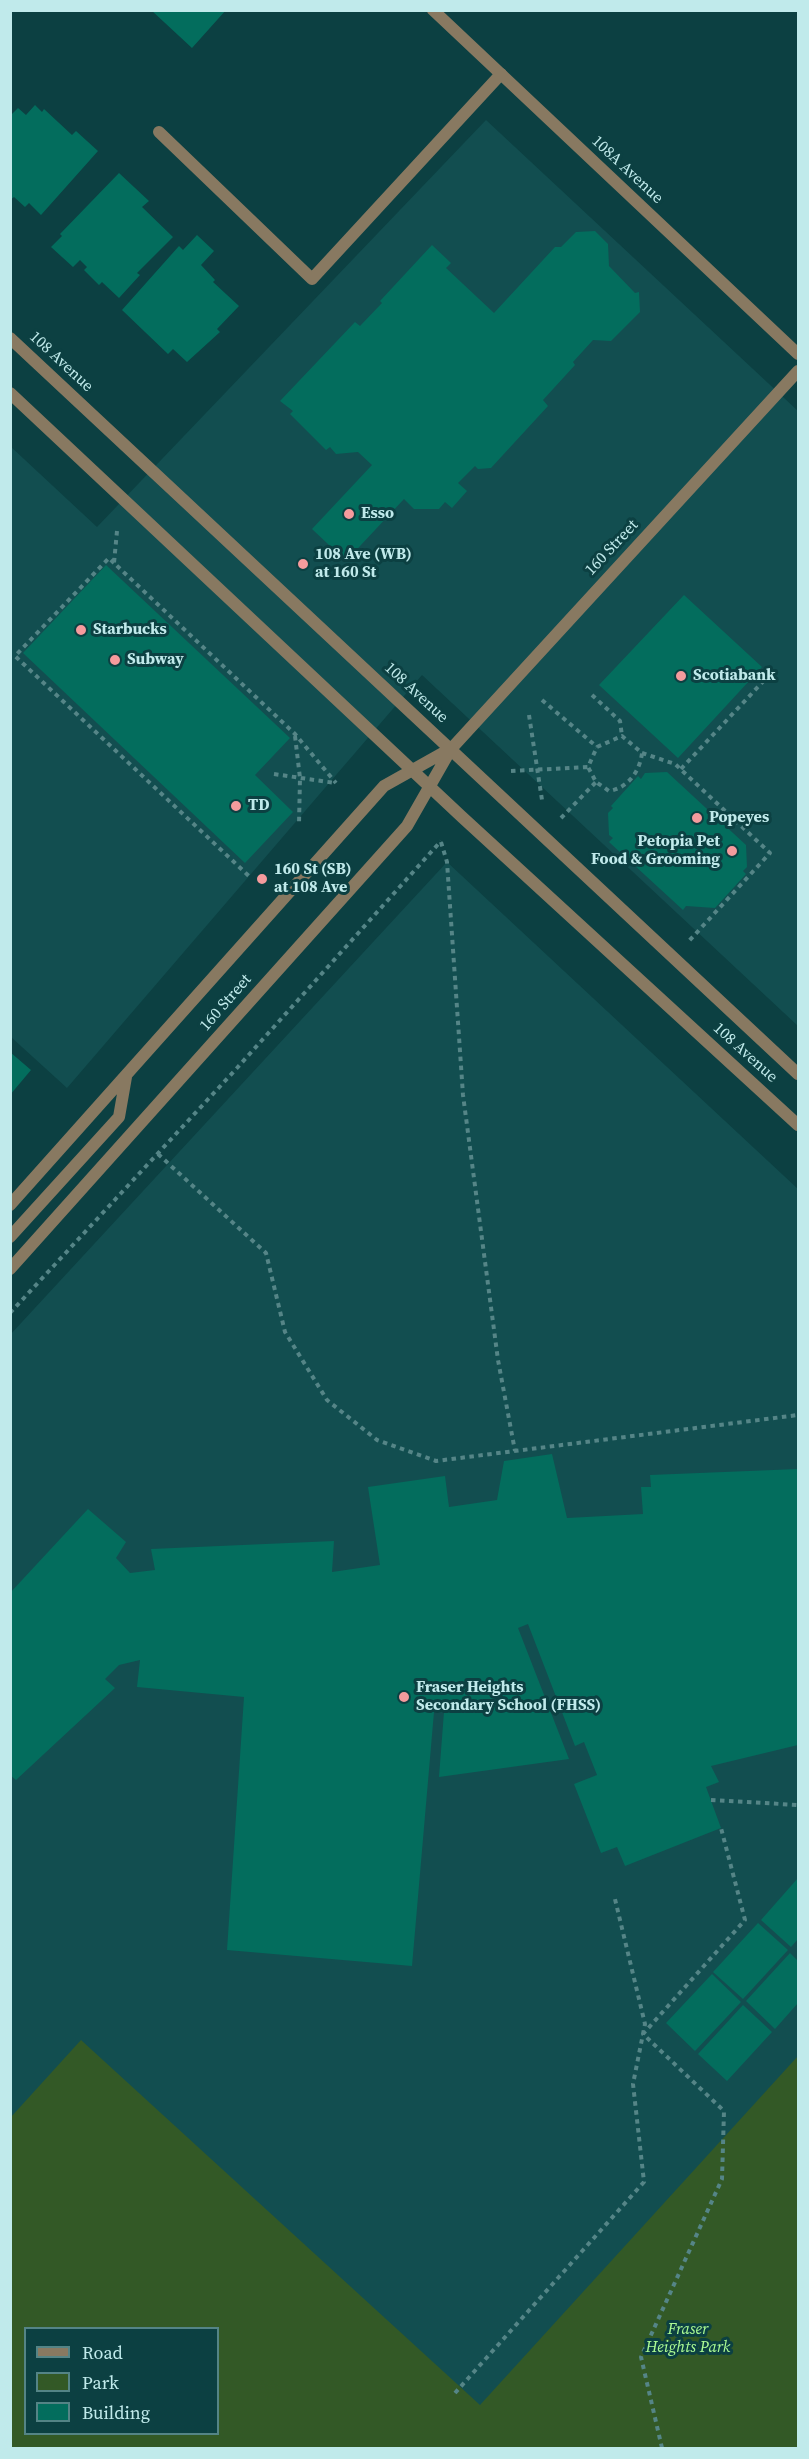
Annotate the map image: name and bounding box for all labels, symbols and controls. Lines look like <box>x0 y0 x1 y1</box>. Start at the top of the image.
street label: 108A Avenue <box>587 132 667 208</box>
street label: 108 Avenue <box>25 328 97 396</box>
place label: Esso <box>361 504 394 524</box>
marker: Esso <box>342 507 356 521</box>
street label: 160 Street <box>581 516 643 580</box>
place label: 108 Ave (WB) at 160 St <box>315 545 412 583</box>
marker: 108 Ave (WB) at 160 St <box>296 557 310 571</box>
place label: Starbucks <box>93 620 167 640</box>
marker: Starbucks <box>74 623 88 637</box>
place label: Subway <box>127 650 184 670</box>
marker: Subway <box>108 653 122 667</box>
street label: 108 Avenue <box>380 659 452 727</box>
place label: Scotiabank <box>693 666 776 686</box>
marker: Scotiabank <box>674 669 688 683</box>
place label: TD <box>248 796 269 816</box>
marker: TD <box>229 799 243 813</box>
place label: Popeyes <box>709 808 769 828</box>
marker: Popeyes <box>690 811 704 825</box>
place label: Petopia Pet Food & Grooming <box>591 832 720 870</box>
marker: Petopia Pet Food & Grooming <box>725 844 739 858</box>
place label: 160 St (SB) at 108 Ave <box>274 860 352 898</box>
marker: 160 St (SB) at 108 Ave <box>255 872 269 886</box>
street label: 160 Street <box>196 971 256 1035</box>
street label: 108 Avenue <box>709 1019 781 1087</box>
place label: Fraser Heights Secondary School (FHSS) <box>416 1678 601 1716</box>
marker: Fraser Heights Secondary School (FHSS) <box>397 1690 411 1704</box>
park label: Fraser Heights Park <box>646 2320 730 2358</box>
legend <box>24 2327 219 2435</box>
text: Road <box>82 2340 123 2365</box>
text: Park <box>82 2370 119 2395</box>
text: Building <box>82 2400 150 2425</box>

